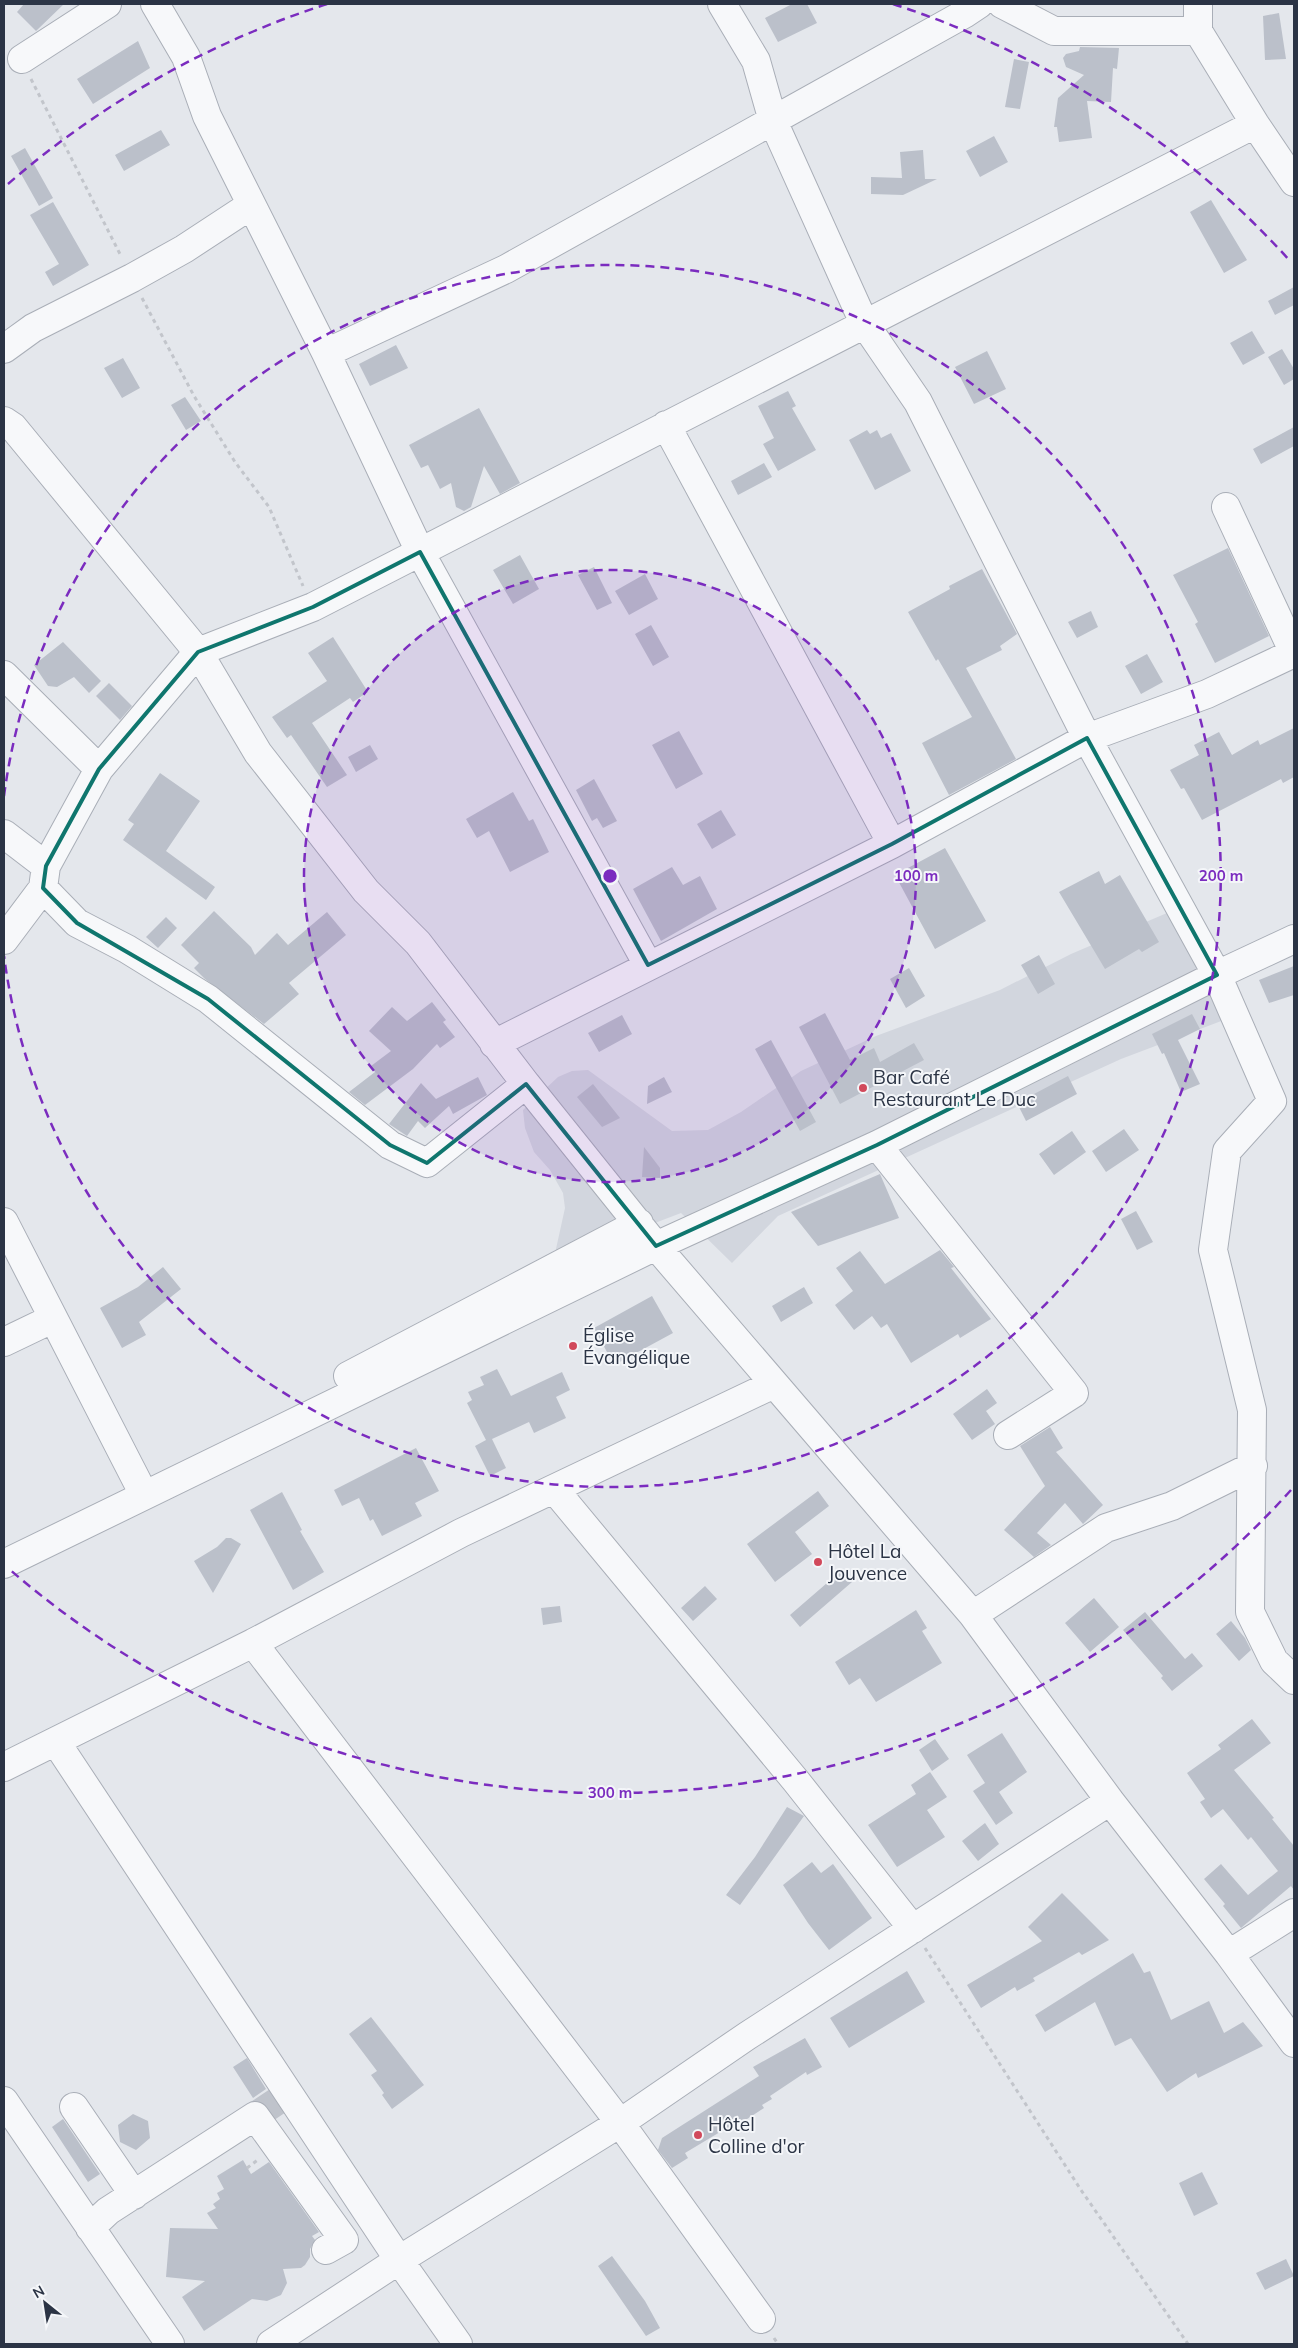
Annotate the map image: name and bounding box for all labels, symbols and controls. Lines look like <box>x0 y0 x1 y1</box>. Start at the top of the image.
text: 100 m <box>894 866 938 885</box>
text: 200 m <box>1199 866 1243 885</box>
centre of rings <box>601 867 619 885</box>
place label: Bar Café Restaurant Le Duc <box>873 1065 1036 1111</box>
marker: Bar Café Restaurant Le Duc <box>857 1082 869 1094</box>
place label: Église Évangélique <box>583 1323 690 1369</box>
marker: Église Évangélique <box>567 1340 579 1352</box>
place label: Hôtel La Jouvence <box>828 1539 907 1585</box>
marker: Hôtel La Jouvence <box>812 1556 824 1568</box>
text: 300 m <box>588 1783 632 1802</box>
place label: Hôtel Colline d'or <box>708 2112 805 2158</box>
marker: Hôtel Colline d'or <box>692 2129 704 2141</box>
north arrow <box>20 2278 70 2328</box>
text: N <box>29 2281 48 2302</box>

